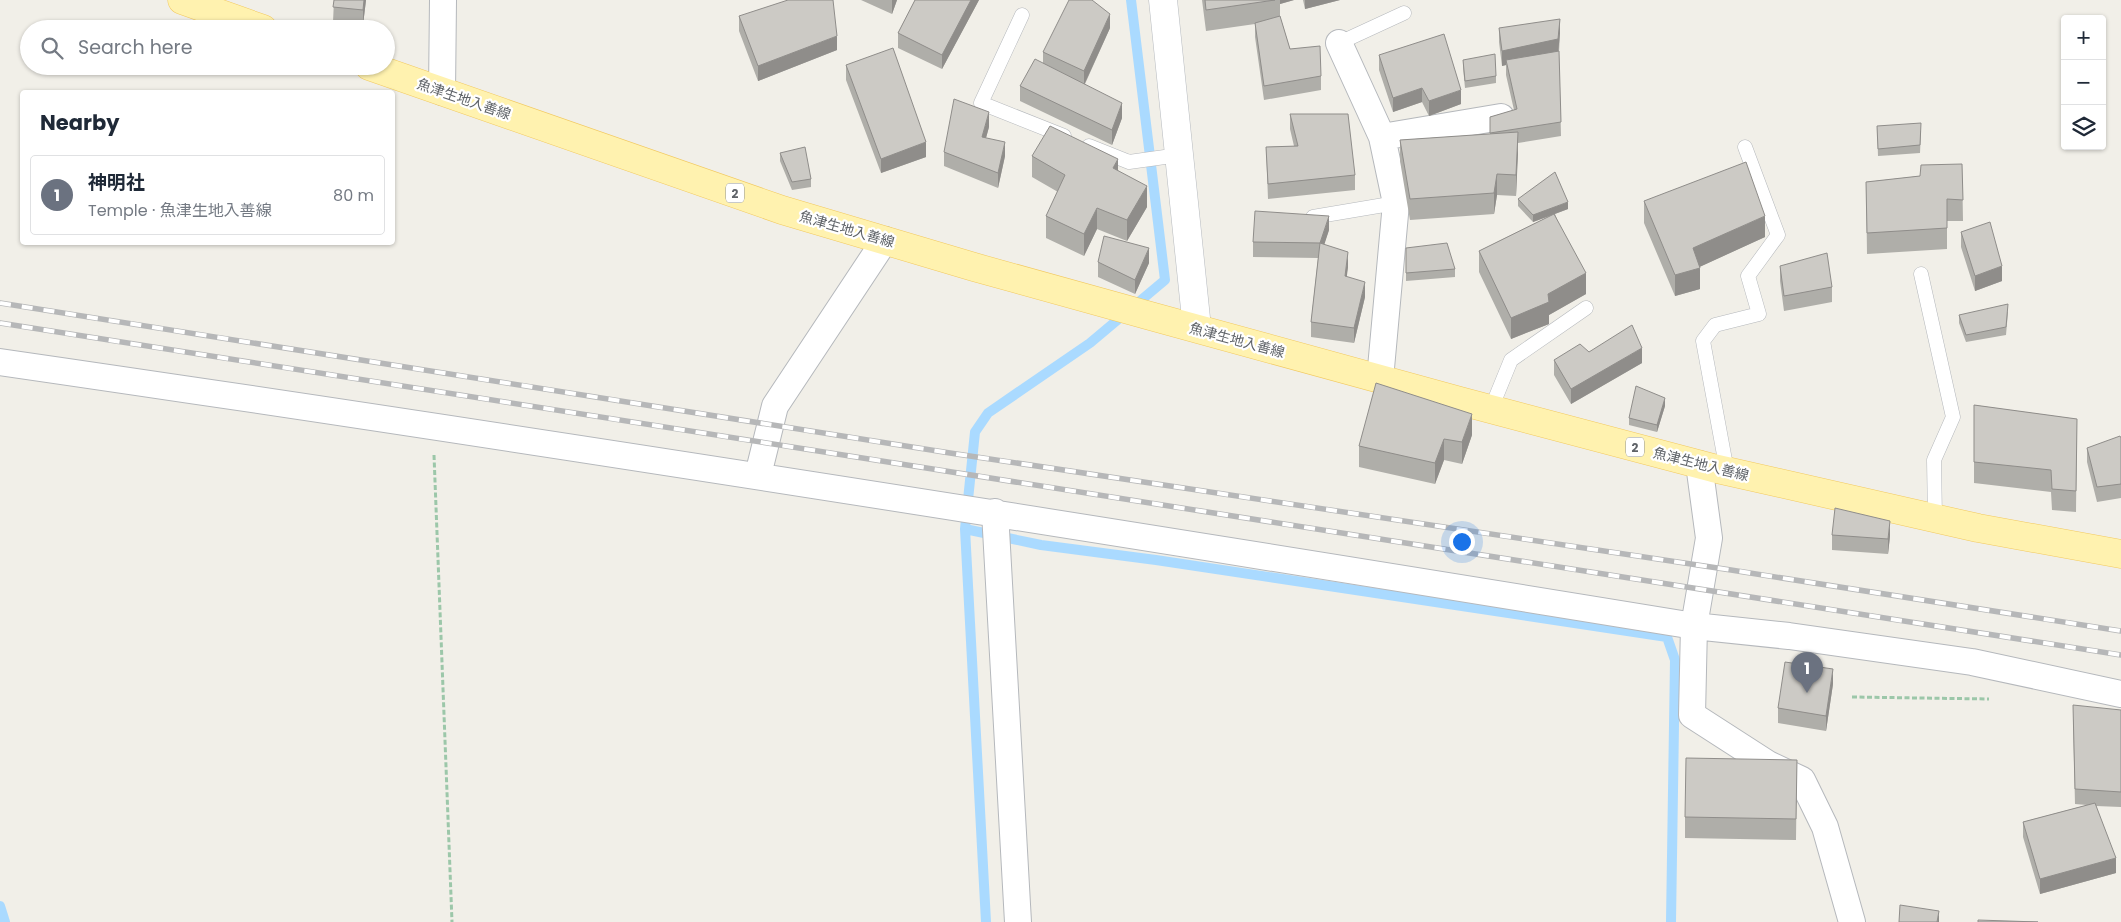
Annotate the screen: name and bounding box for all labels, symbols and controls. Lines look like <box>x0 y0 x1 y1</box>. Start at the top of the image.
map controls <box>2061 15 2106 150</box>
button: + <box>2061 15 2106 60</box>
search box <box>20 20 395 75</box>
icon: search <box>38 34 66 62</box>
text: Search here <box>78 34 192 61</box>
button: − <box>2061 60 2106 105</box>
street label: 魚津生地入善線 <box>414 74 514 124</box>
button: layers <box>2061 105 2106 150</box>
text: Nearby <box>40 108 120 137</box>
text: 神明社 <box>88 169 145 196</box>
text: 1 <box>54 184 60 207</box>
text: 80 m <box>333 184 374 207</box>
road number: 2 <box>726 184 744 202</box>
text: Temple · 魚津生地入善線 <box>88 199 272 222</box>
street label: 魚津生地入善線 <box>797 206 897 252</box>
street label: 魚津生地入善線 <box>1187 318 1287 362</box>
road number: 2 <box>1626 438 1644 457</box>
street label: 魚津生地入善線 <box>1651 442 1751 486</box>
your location <box>1449 529 1475 555</box>
pin: 1 <box>1791 652 1823 693</box>

